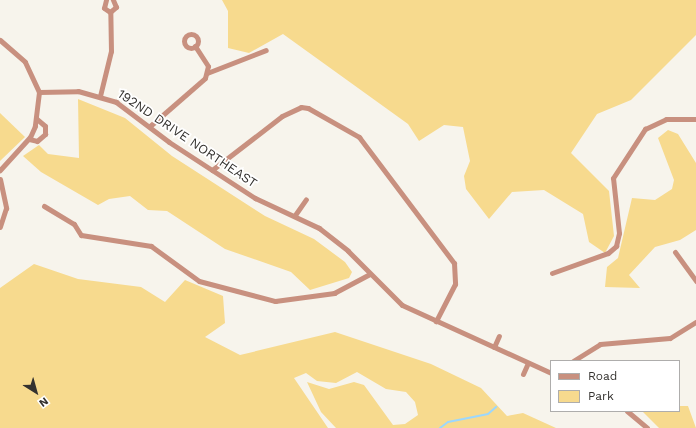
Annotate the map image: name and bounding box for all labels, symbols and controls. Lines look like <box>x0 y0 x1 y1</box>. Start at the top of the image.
street label: 192ND DRIVE NORTHEAST <box>114 86 260 192</box>
legend <box>550 360 680 412</box>
text: Road <box>588 369 617 383</box>
north arrow <box>16 372 56 412</box>
text: Park <box>588 389 614 403</box>
text: N <box>36 394 51 410</box>

